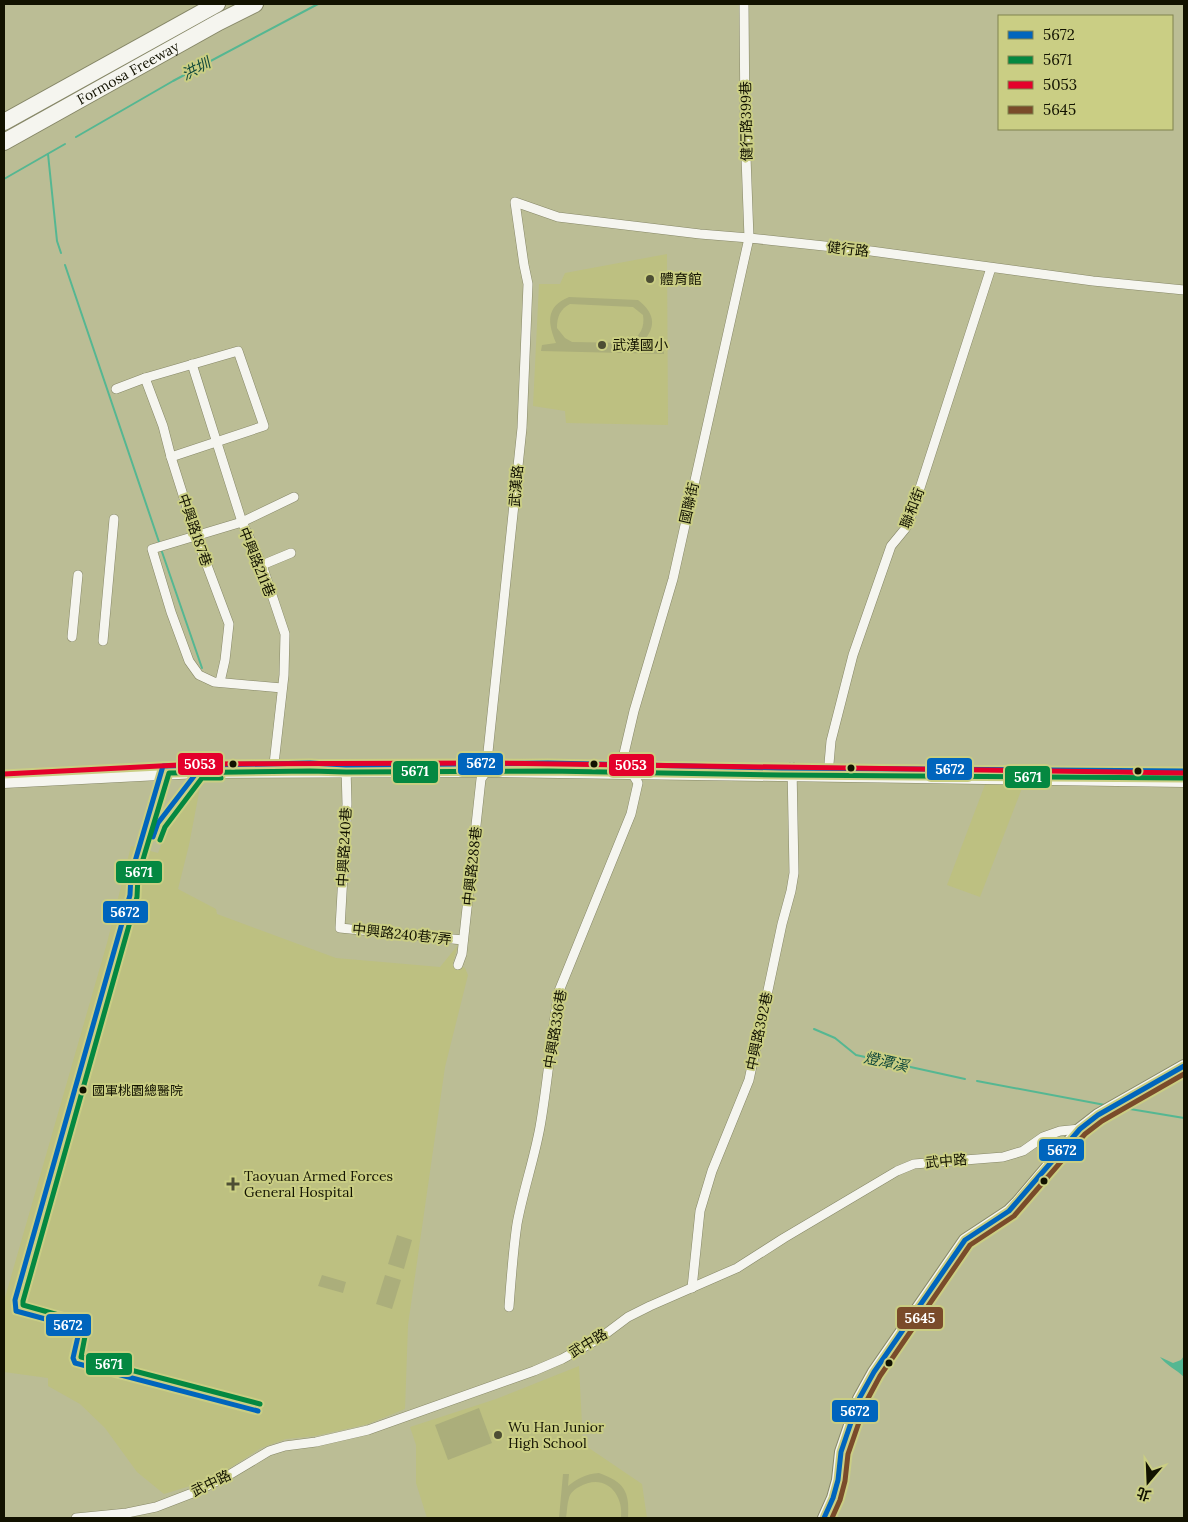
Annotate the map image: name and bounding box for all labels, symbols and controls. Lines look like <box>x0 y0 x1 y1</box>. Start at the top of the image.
legend <box>998 15 1173 130</box>
text: 5672 <box>1043 25 1075 44</box>
street label: Formosa Freeway <box>74 37 183 108</box>
text: 5671 <box>1043 50 1072 69</box>
water label: 洪圳 <box>178 52 215 84</box>
text: 5053 <box>1043 75 1077 94</box>
street label: 健行路399巷 <box>736 81 756 161</box>
text: 5645 <box>1043 100 1076 119</box>
street label: 健行路 <box>826 238 870 260</box>
place label: 體育館 <box>660 270 702 288</box>
marker: 體育館 <box>644 273 656 285</box>
place label: 武漢國小 <box>612 336 668 354</box>
marker: 武漢國小 <box>596 339 608 351</box>
street label: 武漢路 <box>505 464 527 508</box>
street label: 國聯街 <box>676 481 702 525</box>
street label: 聯和街 <box>896 485 928 531</box>
street label: 中興路187巷 <box>174 491 216 569</box>
street label: 中興路211巷 <box>235 524 279 600</box>
line badge: 5053 <box>177 752 224 776</box>
line badge: 5672 <box>457 752 504 776</box>
line badge: 5053 <box>608 753 655 777</box>
text: 5672 <box>466 754 496 772</box>
text: 5053 <box>184 755 216 773</box>
text: 5053 <box>615 756 647 774</box>
line badge: 5672 <box>926 757 973 781</box>
unlabelled marker <box>228 759 238 769</box>
unlabelled marker <box>589 759 599 769</box>
line badge: 5671 <box>392 760 439 784</box>
text: 5672 <box>935 760 965 778</box>
text: 5671 <box>401 762 429 780</box>
unlabelled marker <box>846 763 856 773</box>
line badge: 5671 <box>1004 765 1051 789</box>
unlabelled marker <box>1133 766 1143 776</box>
text: 5671 <box>1014 768 1042 786</box>
street label: 中興路240巷 <box>333 807 355 887</box>
street label: 中興路288巷 <box>459 826 485 906</box>
line badge: 5671 <box>115 860 163 884</box>
text: 5671 <box>125 863 153 881</box>
line badge: 5672 <box>102 900 149 924</box>
text: 5672 <box>110 903 140 921</box>
street label: 中興路240巷7弄 <box>351 920 453 948</box>
street label: 中興路336巷 <box>540 988 570 1070</box>
street label: 中興路392巷 <box>742 990 776 1072</box>
water label: 燈潭溪 <box>862 1048 912 1076</box>
place label: 國軍桃園總醫院 <box>92 1082 183 1099</box>
marker: 國軍桃園總醫院 <box>78 1085 88 1095</box>
line badge: 5672 <box>1038 1138 1085 1162</box>
text: 5672 <box>1047 1141 1077 1159</box>
street label: 武中路 <box>924 1150 968 1172</box>
place label: Taoyuan Armed Forces General Hospital <box>244 1167 393 1201</box>
unlabelled marker <box>1039 1176 1049 1186</box>
marker: Taoyuan Armed Forces General Hospital <box>226 1177 240 1191</box>
line badge: 5645 <box>896 1306 944 1330</box>
text: 5645 <box>905 1309 936 1327</box>
line badge: 5672 <box>45 1313 92 1337</box>
text: 5672 <box>53 1316 83 1334</box>
street label: 武中路 <box>565 1324 611 1362</box>
line badge: 5671 <box>85 1352 133 1376</box>
text: 5671 <box>95 1355 123 1373</box>
unlabelled marker <box>884 1358 894 1368</box>
line badge: 5672 <box>831 1399 879 1423</box>
text: 5672 <box>840 1402 870 1420</box>
place label: Wu Han Junior High School <box>508 1418 604 1452</box>
marker: Wu Han Junior High School <box>492 1429 504 1441</box>
north arrow <box>1123 1457 1173 1507</box>
street label: 武中路 <box>188 1466 234 1500</box>
text: 北 <box>1134 1484 1153 1505</box>

